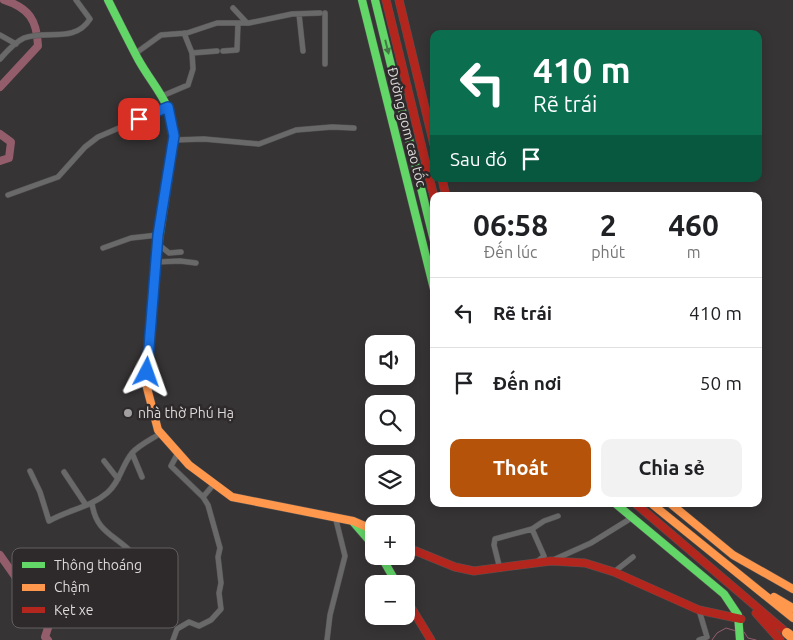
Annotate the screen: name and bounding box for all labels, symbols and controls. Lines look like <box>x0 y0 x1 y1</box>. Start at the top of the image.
one-way arrow <box>383 40 391 55</box>
icon: left <box>450 50 515 115</box>
text: 410 m <box>533 50 631 90</box>
street label: Đường gom cao tốc <box>384 65 432 189</box>
text: Rẽ trái <box>533 91 597 116</box>
pin <box>118 98 160 140</box>
icon: arrive <box>125 105 153 133</box>
icon: arrive <box>517 145 545 173</box>
text: Sau đó <box>450 148 507 170</box>
text: 06:58 <box>473 208 548 242</box>
text: 2 <box>600 208 617 242</box>
text: 460 <box>668 208 719 242</box>
text: Đến lúc <box>484 243 538 261</box>
text: phút <box>591 243 625 261</box>
text: m <box>687 243 700 261</box>
icon: left <box>450 299 478 327</box>
text: Rẽ trái <box>493 302 552 324</box>
text: 410 m <box>689 302 742 324</box>
map controls <box>365 335 415 625</box>
button: sound <box>365 335 415 385</box>
position arrow <box>120 345 172 397</box>
icon: arrive <box>450 369 478 397</box>
text: Đến nơi <box>493 372 562 394</box>
text: 50 m <box>700 372 742 394</box>
button: search <box>365 395 415 445</box>
place label: nhà thờ Phú Hạ <box>138 405 234 421</box>
marker: nhà thờ Phú Hạ <box>122 407 134 419</box>
button: Thoát <box>450 439 591 497</box>
button: Chia sẻ <box>601 439 742 497</box>
button: layers <box>365 455 415 505</box>
button: + <box>365 515 415 565</box>
legend <box>12 548 178 628</box>
text: Thông thoáng <box>54 557 142 573</box>
button: − <box>365 575 415 625</box>
text: Chậm <box>54 579 90 595</box>
text: Kẹt xe <box>54 602 93 618</box>

